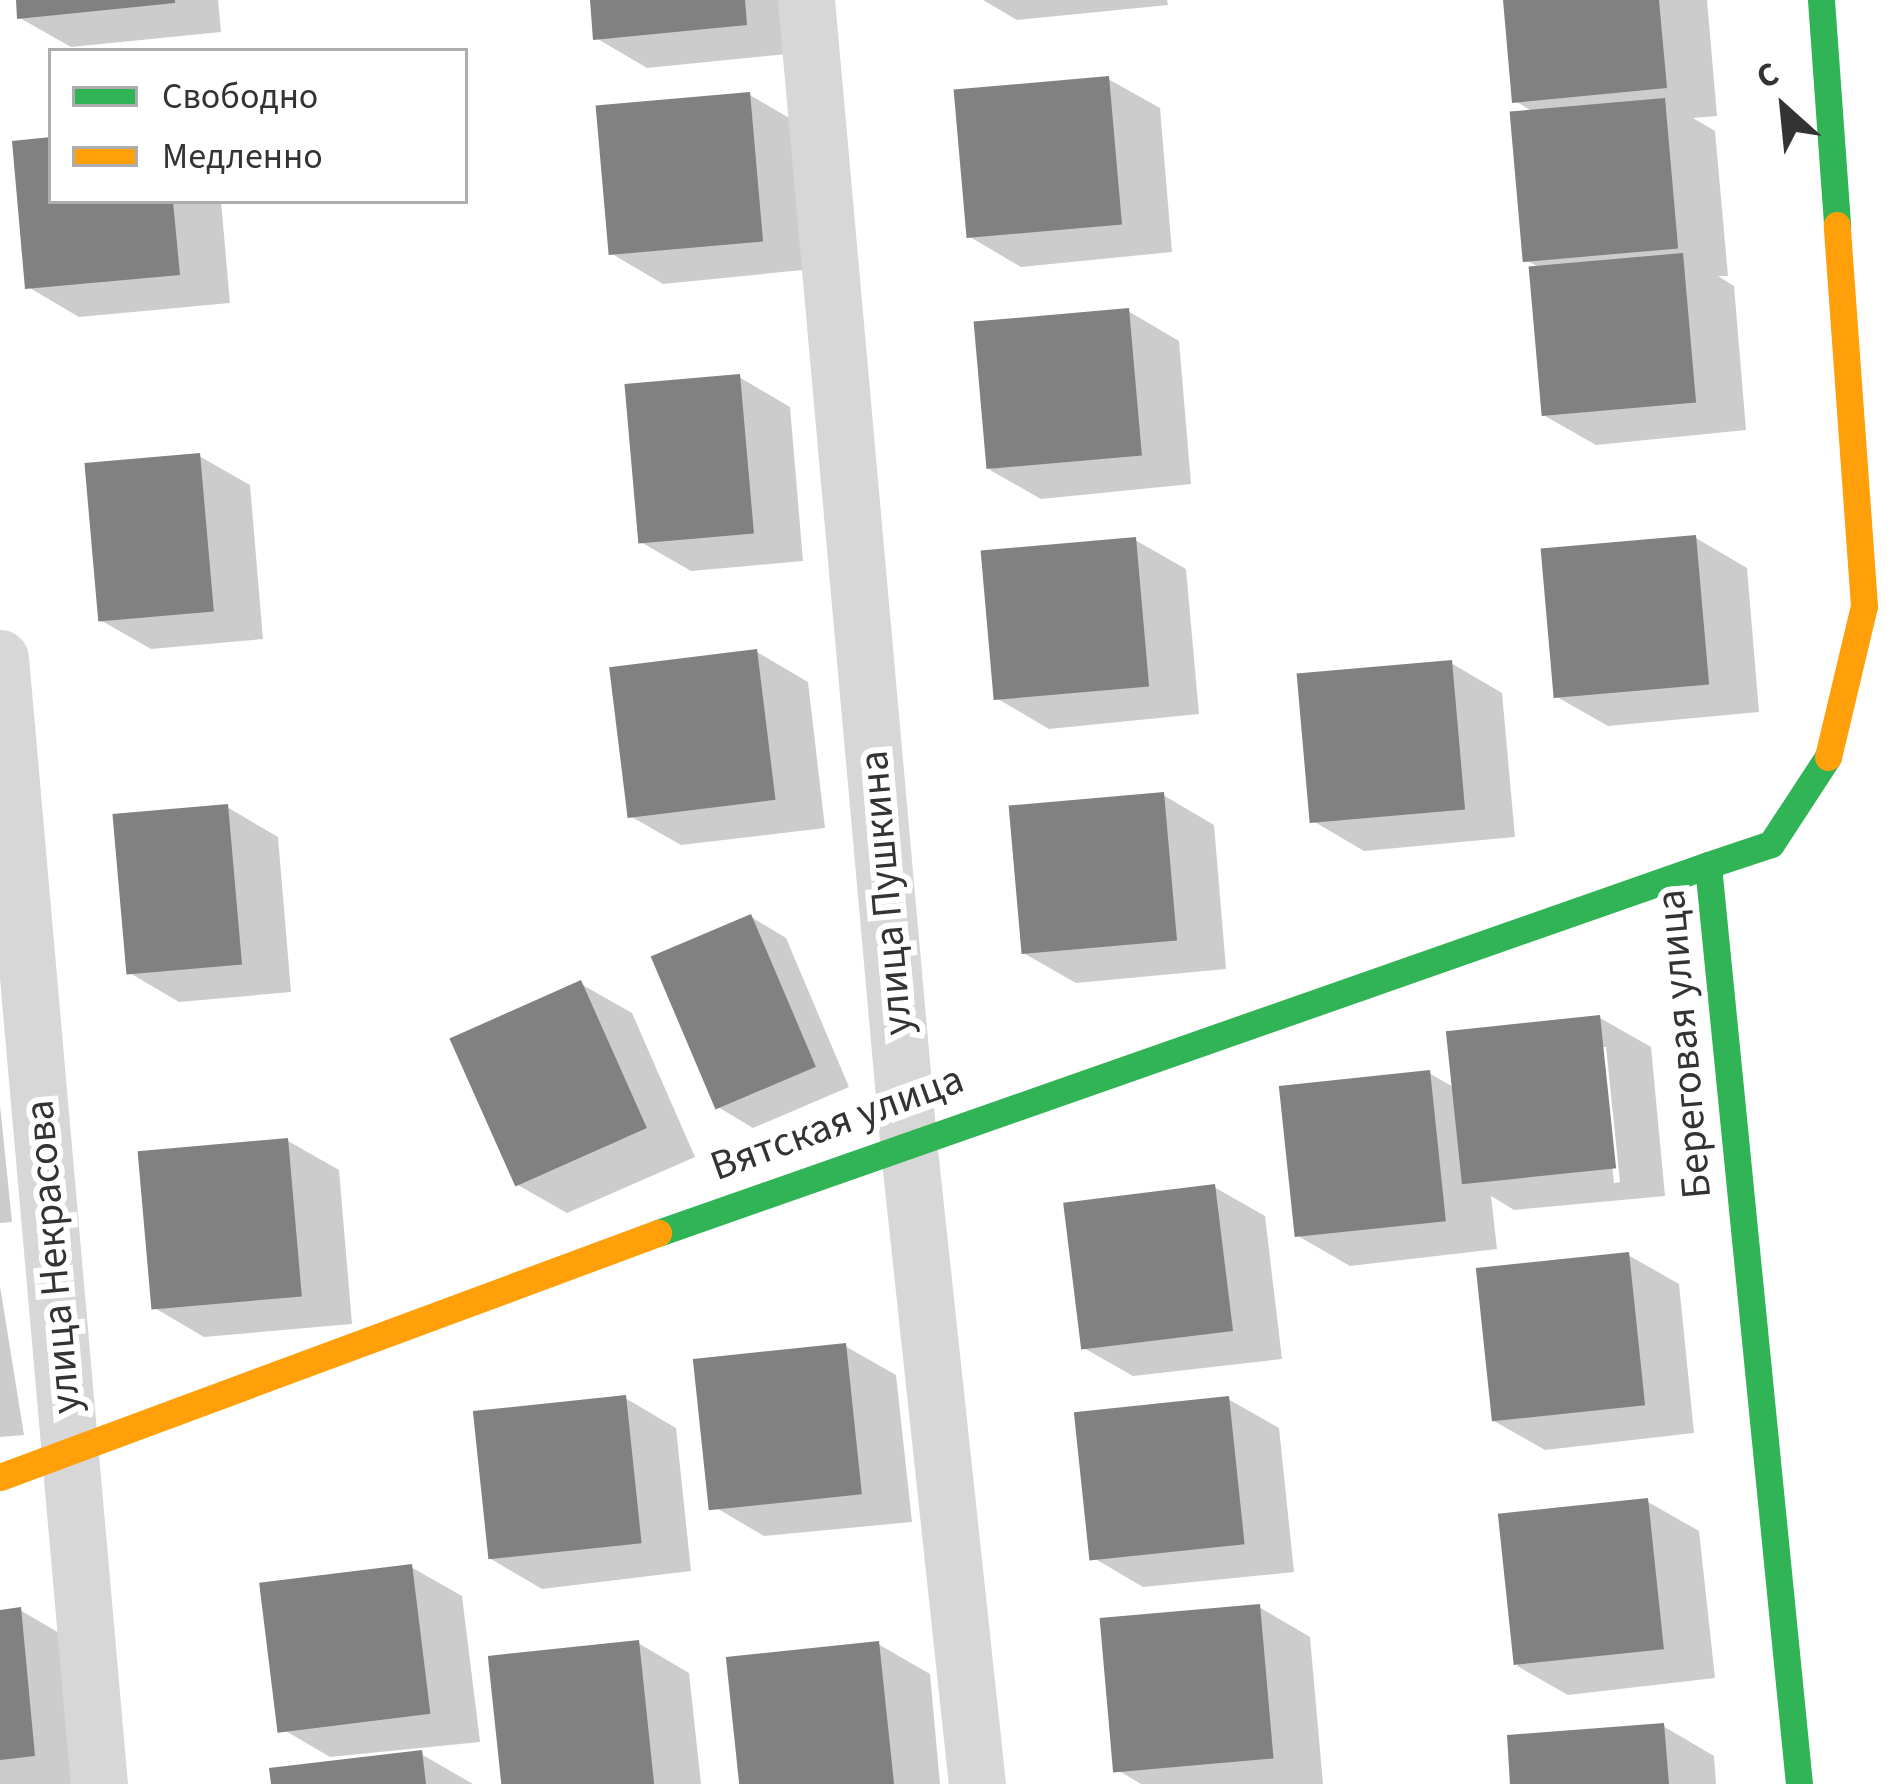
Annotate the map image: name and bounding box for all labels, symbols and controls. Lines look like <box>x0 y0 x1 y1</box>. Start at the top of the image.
legend <box>48 48 468 204</box>
north arrow <box>1724 48 1844 168</box>
text: С <box>1748 50 1787 101</box>
text: Свободно <box>162 71 318 122</box>
text: Медленно <box>162 131 323 182</box>
street label: улица Пушкина <box>848 748 924 1038</box>
street label: Береговая улица <box>1645 887 1723 1201</box>
street label: Вятская улица <box>704 1054 970 1192</box>
street label: улица Некрасова <box>14 1098 92 1416</box>

